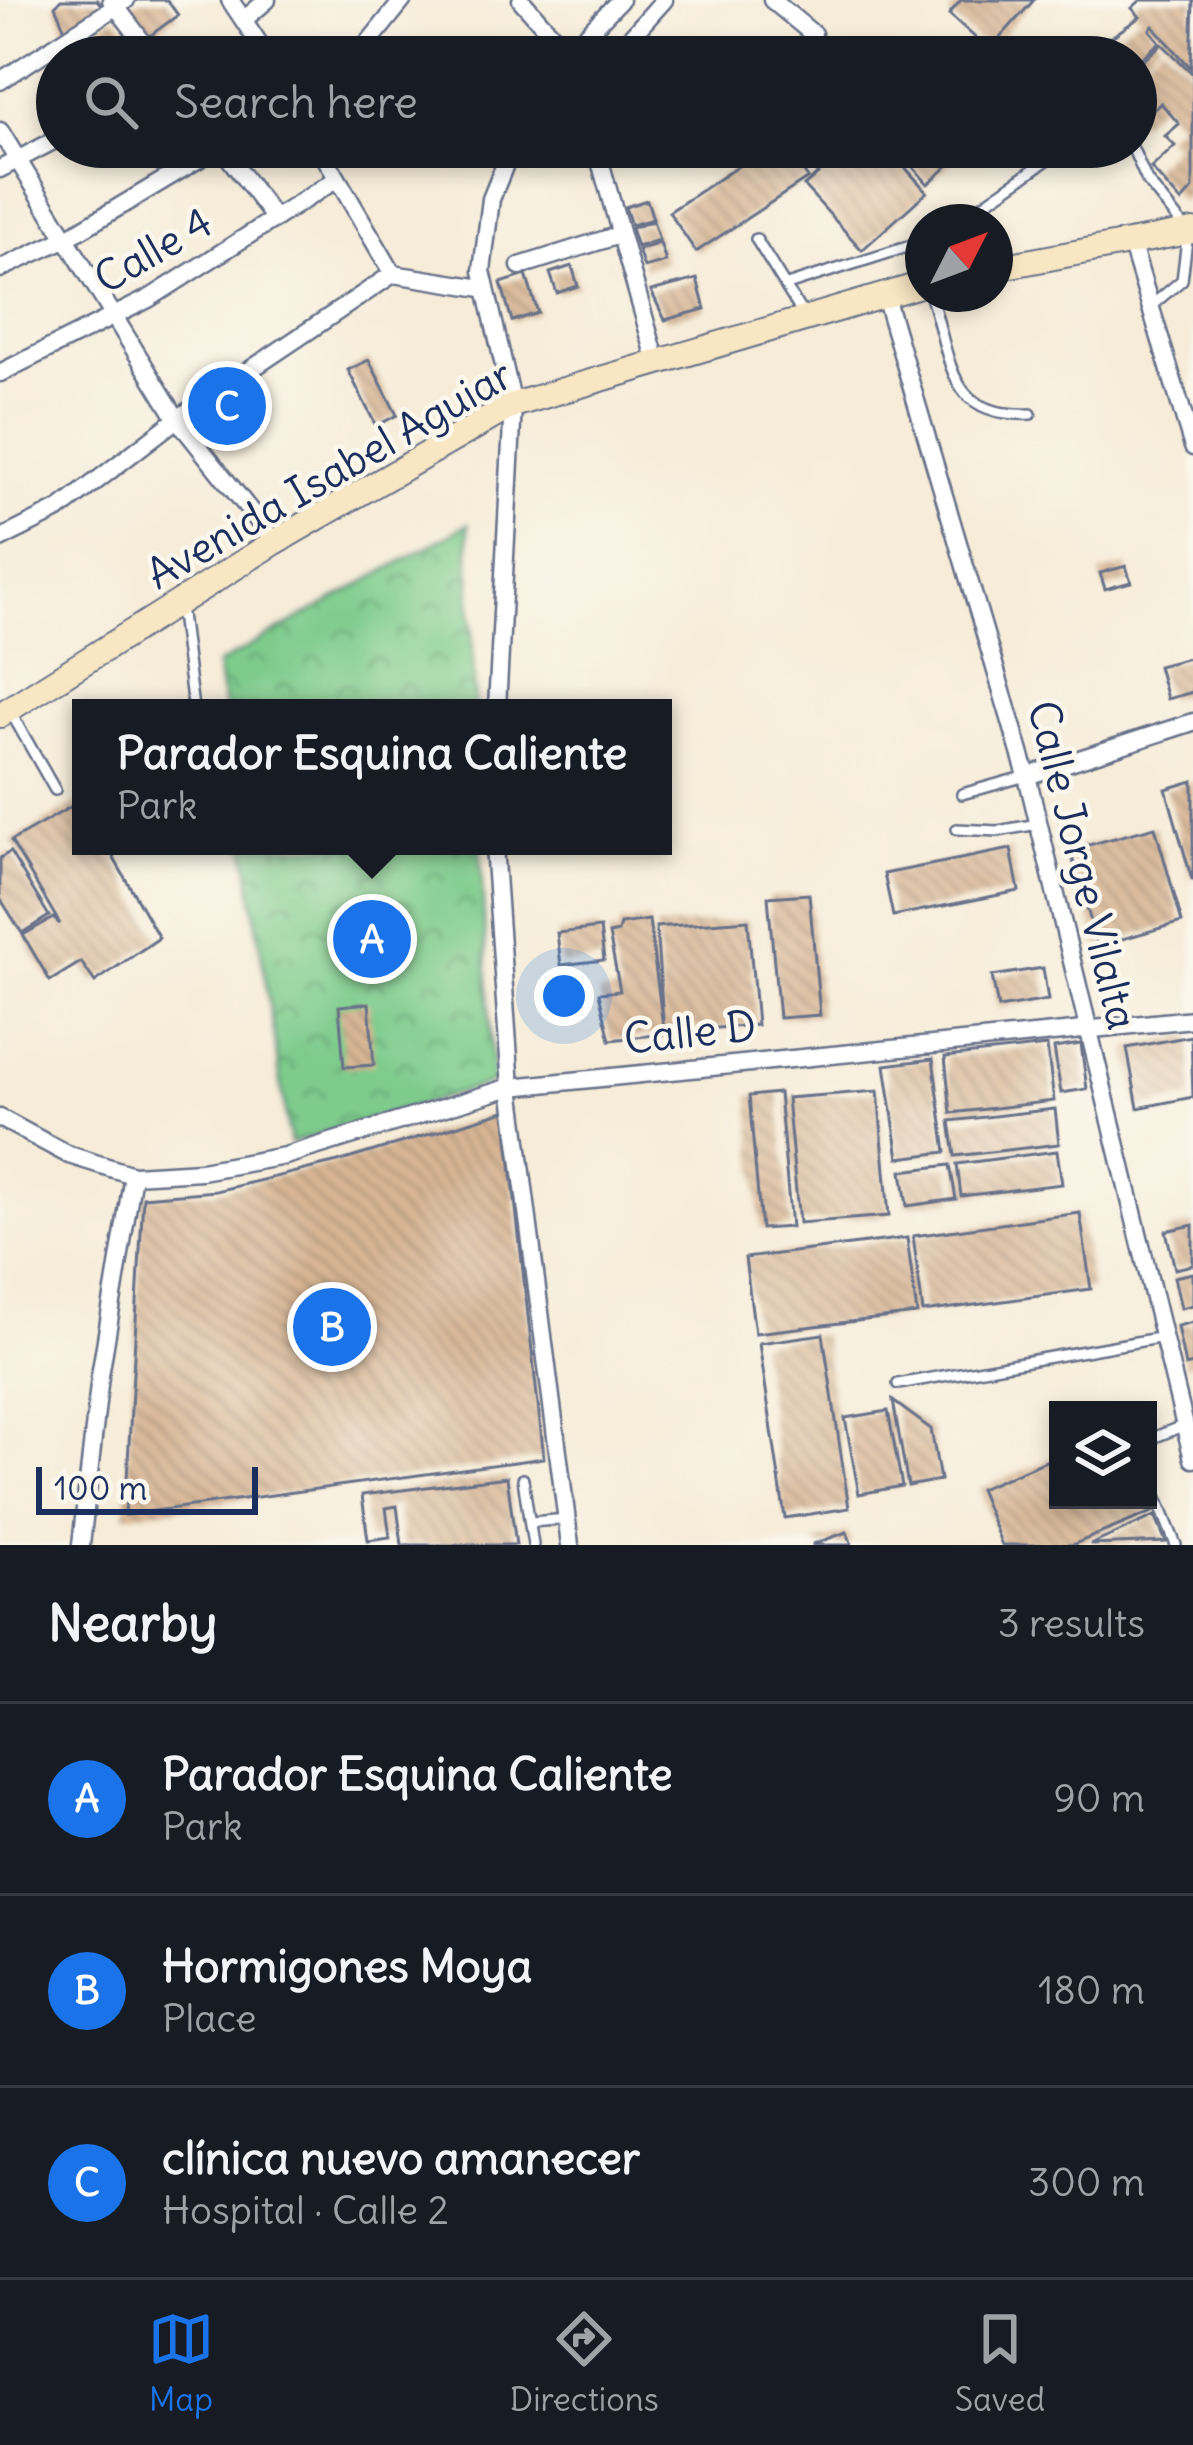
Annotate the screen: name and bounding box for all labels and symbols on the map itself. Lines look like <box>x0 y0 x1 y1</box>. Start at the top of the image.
street label: Calle 4 <box>85 196 221 304</box>
north arrow <box>905 204 1013 312</box>
street label: Avenida Isabel Aguiar <box>137 348 521 600</box>
pin: C <box>188 361 266 451</box>
street label: Calle Jorge Vilalta <box>1017 695 1149 1035</box>
pin: A <box>333 894 411 984</box>
your location <box>534 966 594 1026</box>
street label: Calle D <box>621 999 759 1065</box>
pin: B <box>293 1282 371 1372</box>
scale bar <box>36 1461 258 1514</box>

